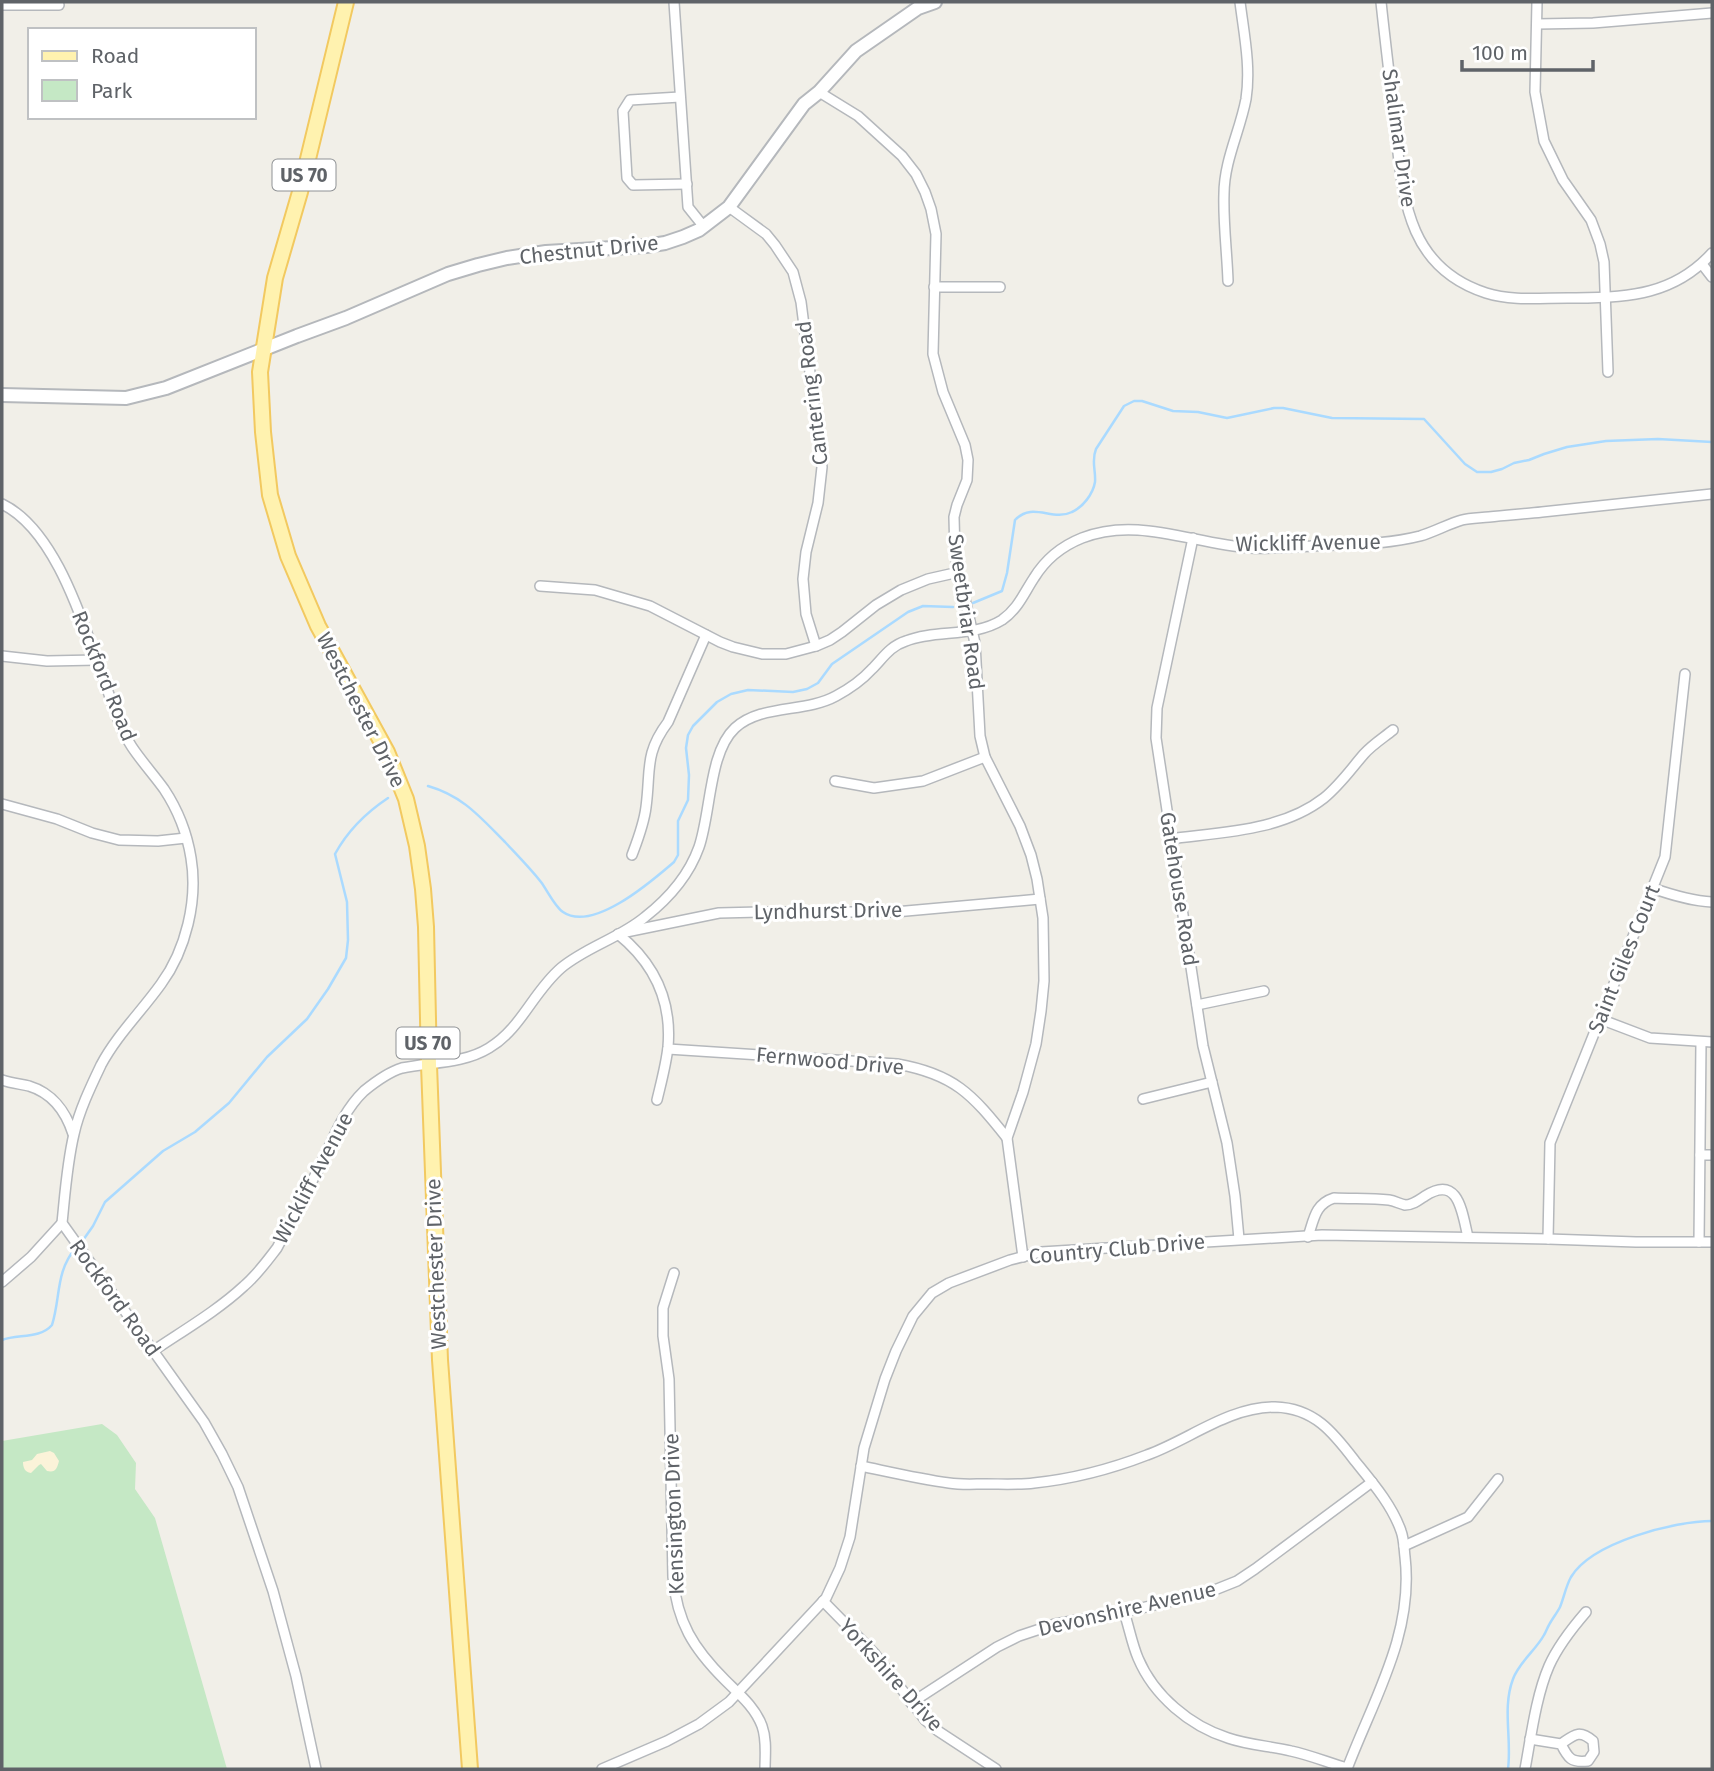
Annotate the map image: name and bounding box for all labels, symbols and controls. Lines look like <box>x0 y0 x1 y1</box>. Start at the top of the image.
legend <box>28 28 256 119</box>
scale bar <box>1462 28 1593 72</box>
text: 100 m <box>1472 40 1528 66</box>
text: Road <box>91 43 139 69</box>
street label: Shalimar Drive <box>1376 67 1422 209</box>
text: Park <box>91 78 133 104</box>
road number: US 70 <box>272 160 336 190</box>
street label: Chestnut Drive <box>518 230 660 270</box>
street label: Cantering Road <box>790 319 834 467</box>
street label: Wickliff Avenue <box>1235 529 1381 557</box>
street label: Sweetbriar Road <box>942 532 990 692</box>
street label: Rockford Road <box>66 607 142 745</box>
street label: Westchester Drive <box>311 628 411 792</box>
street label: Gatehouse Road <box>1154 810 1204 968</box>
street label: Saint Giles Court <box>1582 881 1666 1037</box>
street label: Lyndhurst Drive <box>753 897 903 925</box>
road number: US 70 <box>396 1028 460 1058</box>
street label: Fernwood Drive <box>755 1042 905 1080</box>
street label: Wickliff Avenue <box>267 1108 359 1248</box>
street label: Westchester Drive <box>420 1178 452 1350</box>
street label: Country Club Drive <box>1028 1228 1206 1270</box>
street label: Rockford Road <box>64 1234 166 1362</box>
street label: Kensington Drive <box>658 1433 690 1595</box>
street label: Devonshire Avenue <box>1035 1576 1219 1642</box>
street label: Yorkshire Drive <box>833 1613 949 1737</box>

